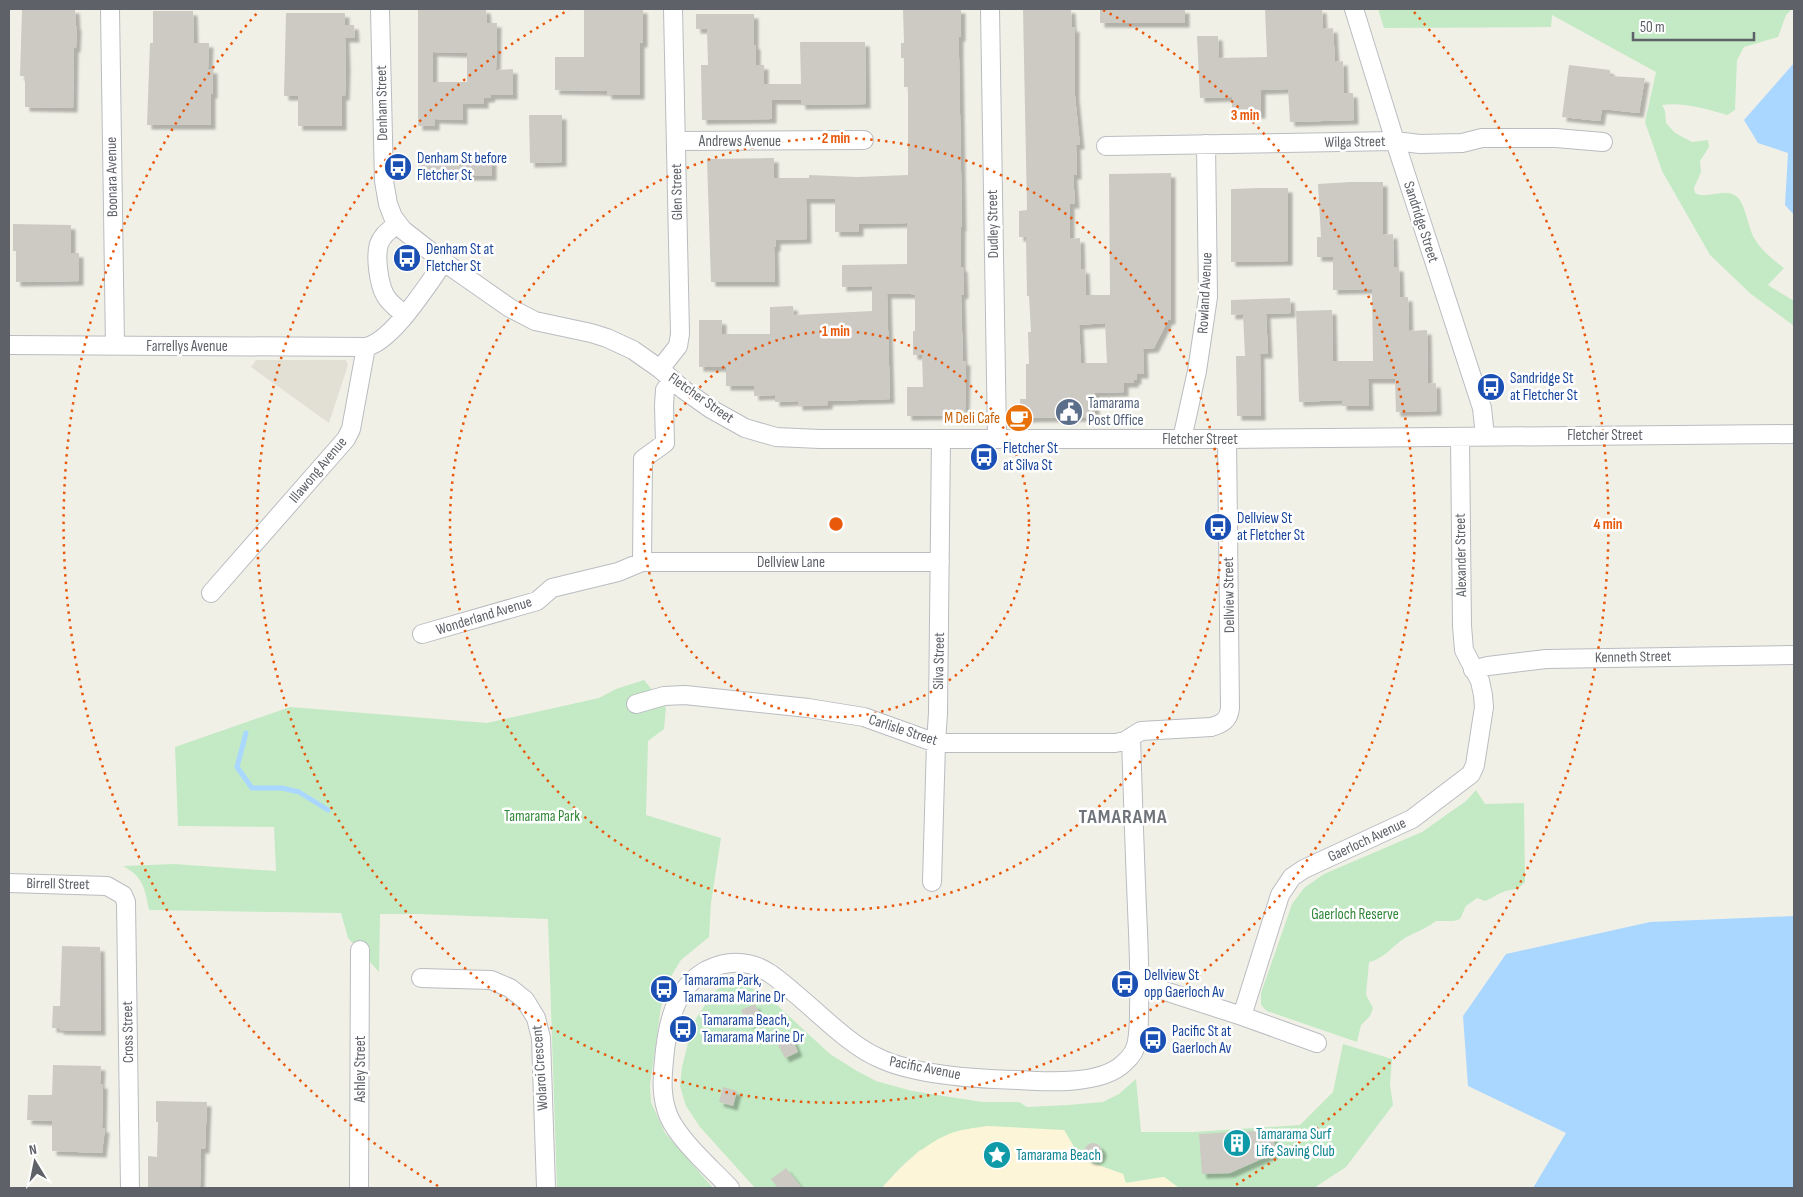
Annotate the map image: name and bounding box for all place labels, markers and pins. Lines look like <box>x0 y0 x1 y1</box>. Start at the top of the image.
place label: Denham St before Fletcher St <box>417 149 507 185</box>
bus stop icon: Denham St before Fletcher St <box>383 152 413 182</box>
place label: Denham St at Fletcher St <box>426 240 494 276</box>
bus stop icon: Denham St at Fletcher St <box>392 243 422 273</box>
place label: Sandridge St at Fletcher St <box>1510 369 1578 405</box>
bus stop icon: Sandridge St at Fletcher St <box>1476 372 1506 402</box>
place label: Tamarama Post Office <box>1088 394 1144 430</box>
public building icon: Tamarama Post Office <box>1054 397 1084 427</box>
cafe icon: M Deli Cafe <box>1004 403 1034 433</box>
place label: M Deli Cafe <box>944 409 1000 428</box>
place label: Fletcher St at Silva St <box>1003 439 1058 475</box>
bus stop icon: Fletcher St at Silva St <box>969 442 999 472</box>
place label: Dellview St at Fletcher St <box>1237 509 1305 545</box>
bus stop icon: Dellview St at Fletcher St <box>1203 512 1233 542</box>
centre of rings <box>827 515 845 533</box>
place label: Dellview St opp Gaerloch Av <box>1144 966 1225 1002</box>
bus stop icon: Dellview St opp Gaerloch Av <box>1110 969 1140 999</box>
place label: Tamarama Park, Tamarama Marine Dr <box>683 971 786 1007</box>
bus stop icon: Tamarama Park, Tamarama Marine Dr <box>649 974 679 1004</box>
place label: Tamarama Beach, Tamarama Marine Dr <box>702 1011 805 1047</box>
bus stop icon: Tamarama Beach, Tamarama Marine Dr <box>668 1014 698 1044</box>
place label: Pacific St at Gaerloch Av <box>1172 1022 1232 1058</box>
bus stop icon: Pacific St at Gaerloch Av <box>1138 1025 1168 1055</box>
place label: Tamarama Surf Life Saving Club <box>1256 1125 1335 1161</box>
building icon: Tamarama Surf Life Saving Club <box>1222 1128 1252 1158</box>
place icon: Tamarama Beach <box>982 1140 1012 1170</box>
place label: Tamarama Beach <box>1016 1146 1101 1165</box>

